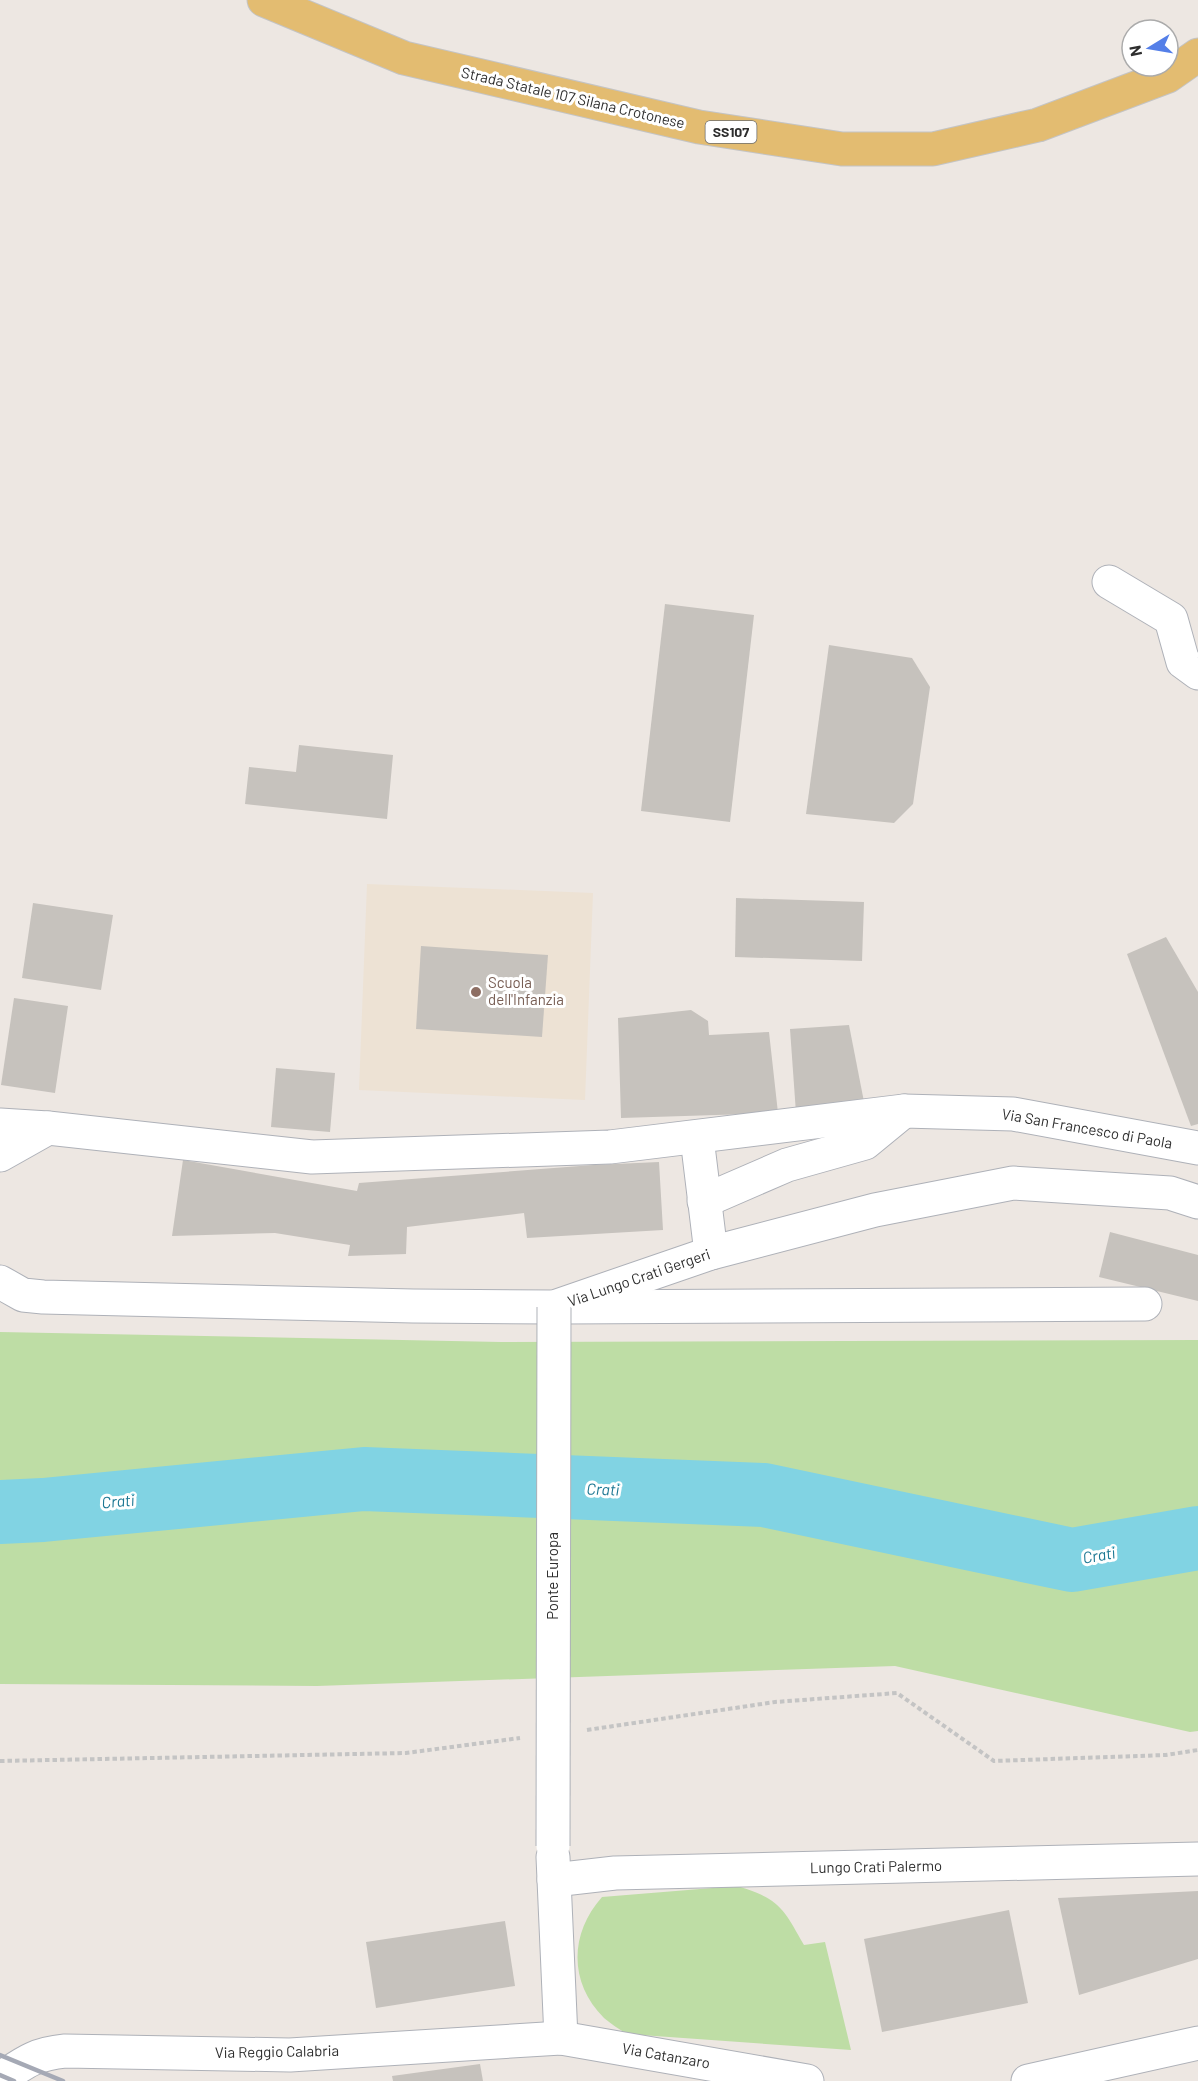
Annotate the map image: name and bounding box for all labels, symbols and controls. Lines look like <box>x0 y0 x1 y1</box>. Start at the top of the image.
north arrow <box>1120 18 1180 78</box>
text: N <box>1124 44 1145 58</box>
street label: Strada Statale 107 Silana Crotonese <box>460 63 687 132</box>
road number: SS107 <box>706 121 756 143</box>
place label: Scuola dell'Infanzia <box>488 973 564 1008</box>
marker: Scuola dell'Infanzia <box>469 985 483 999</box>
street label: Via San Francesco di Paola <box>1001 1104 1174 1152</box>
street label: Via Lungo Crati Gergeri <box>565 1244 712 1310</box>
water label: Crati <box>586 1478 620 1499</box>
water label: Crati <box>101 1490 135 1511</box>
street label: Ponte Europa <box>543 1532 561 1620</box>
water label: Crati <box>1081 1542 1117 1567</box>
street label: Lungo Crati Palermo <box>810 1856 942 1876</box>
street label: Via Catanzaro <box>621 2038 712 2072</box>
street label: Via Reggio Calabria <box>215 2041 339 2061</box>

